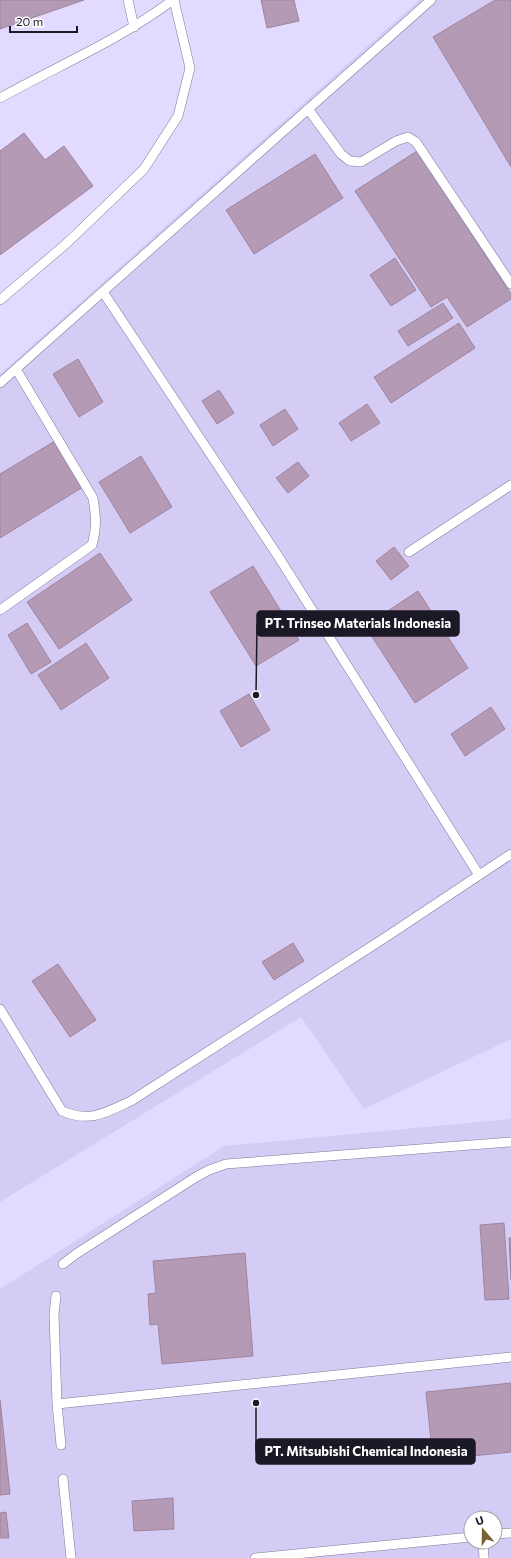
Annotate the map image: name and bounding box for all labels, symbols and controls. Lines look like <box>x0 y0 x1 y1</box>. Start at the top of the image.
scale bar <box>10 8 77 34</box>
text: 20 m <box>16 14 43 28</box>
callout: PT. Trinseo Materials Indonesia <box>257 611 459 636</box>
text: PT. Trinseo Materials Indonesia <box>265 615 451 631</box>
callout: PT. Mitsubishi Chemical Indonesia <box>256 1439 475 1464</box>
text: PT. Mitsubishi Chemical Indonesia <box>264 1443 468 1459</box>
north arrow <box>463 1510 503 1550</box>
text: U <box>473 1513 485 1528</box>

